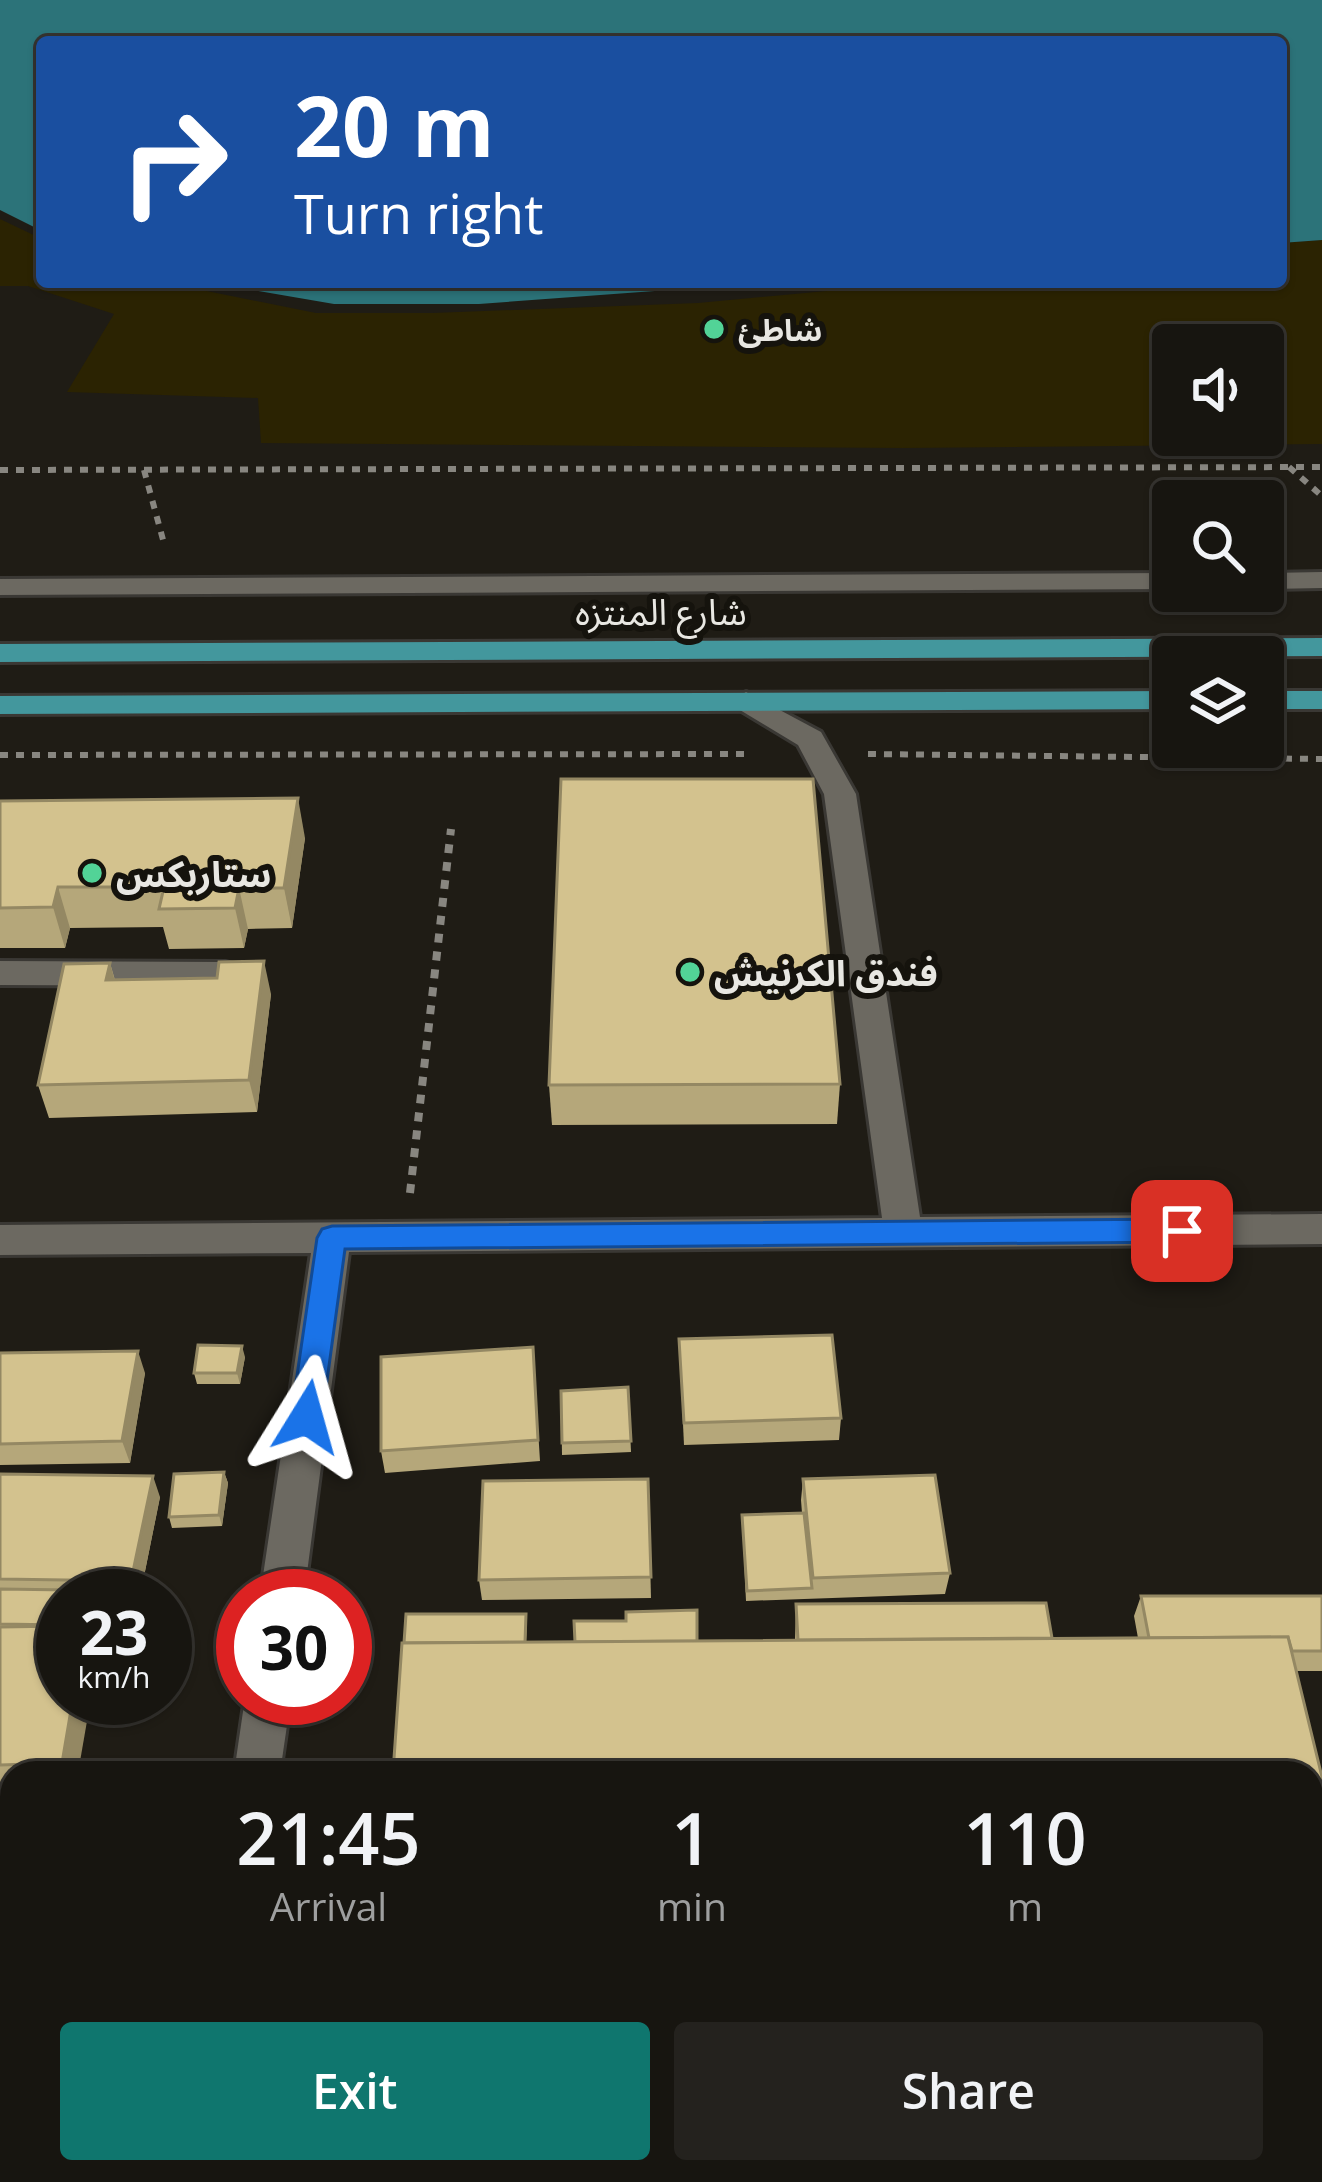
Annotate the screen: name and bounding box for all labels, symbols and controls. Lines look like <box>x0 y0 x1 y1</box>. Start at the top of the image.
text: 20 m <box>294 67 494 182</box>
icon: right <box>96 84 252 240</box>
text: Turn right <box>294 176 543 250</box>
place label: شاطئ <box>738 309 822 350</box>
marker: شاطئ <box>701 316 727 342</box>
map controls <box>1152 324 1284 768</box>
button: sound <box>1152 324 1284 456</box>
button: search <box>1152 480 1284 612</box>
street label: شارع المنتزه <box>575 587 747 639</box>
button: layers <box>1152 636 1284 768</box>
place label: ستاربكس <box>116 849 272 898</box>
marker: ستاربكس <box>79 860 105 886</box>
place label: فندق الكرنيش <box>714 948 938 997</box>
marker: فندق الكرنيش <box>677 959 703 985</box>
pin <box>1131 1180 1233 1282</box>
icon: arrive <box>1149 1198 1215 1264</box>
position arrow <box>244 1354 370 1480</box>
speed limit sign: 30 <box>216 1569 372 1725</box>
text: 23 <box>80 1591 148 1673</box>
text: km/h <box>78 1656 150 1697</box>
text: 21:45 <box>236 1788 421 1886</box>
text: 1 <box>671 1788 713 1886</box>
text: 110 <box>963 1788 1087 1886</box>
text: Arrival <box>270 1879 387 1932</box>
text: min <box>657 1879 727 1932</box>
text: m <box>1007 1879 1043 1932</box>
button: Exit <box>60 2022 650 2160</box>
button: Share <box>674 2022 1263 2160</box>

